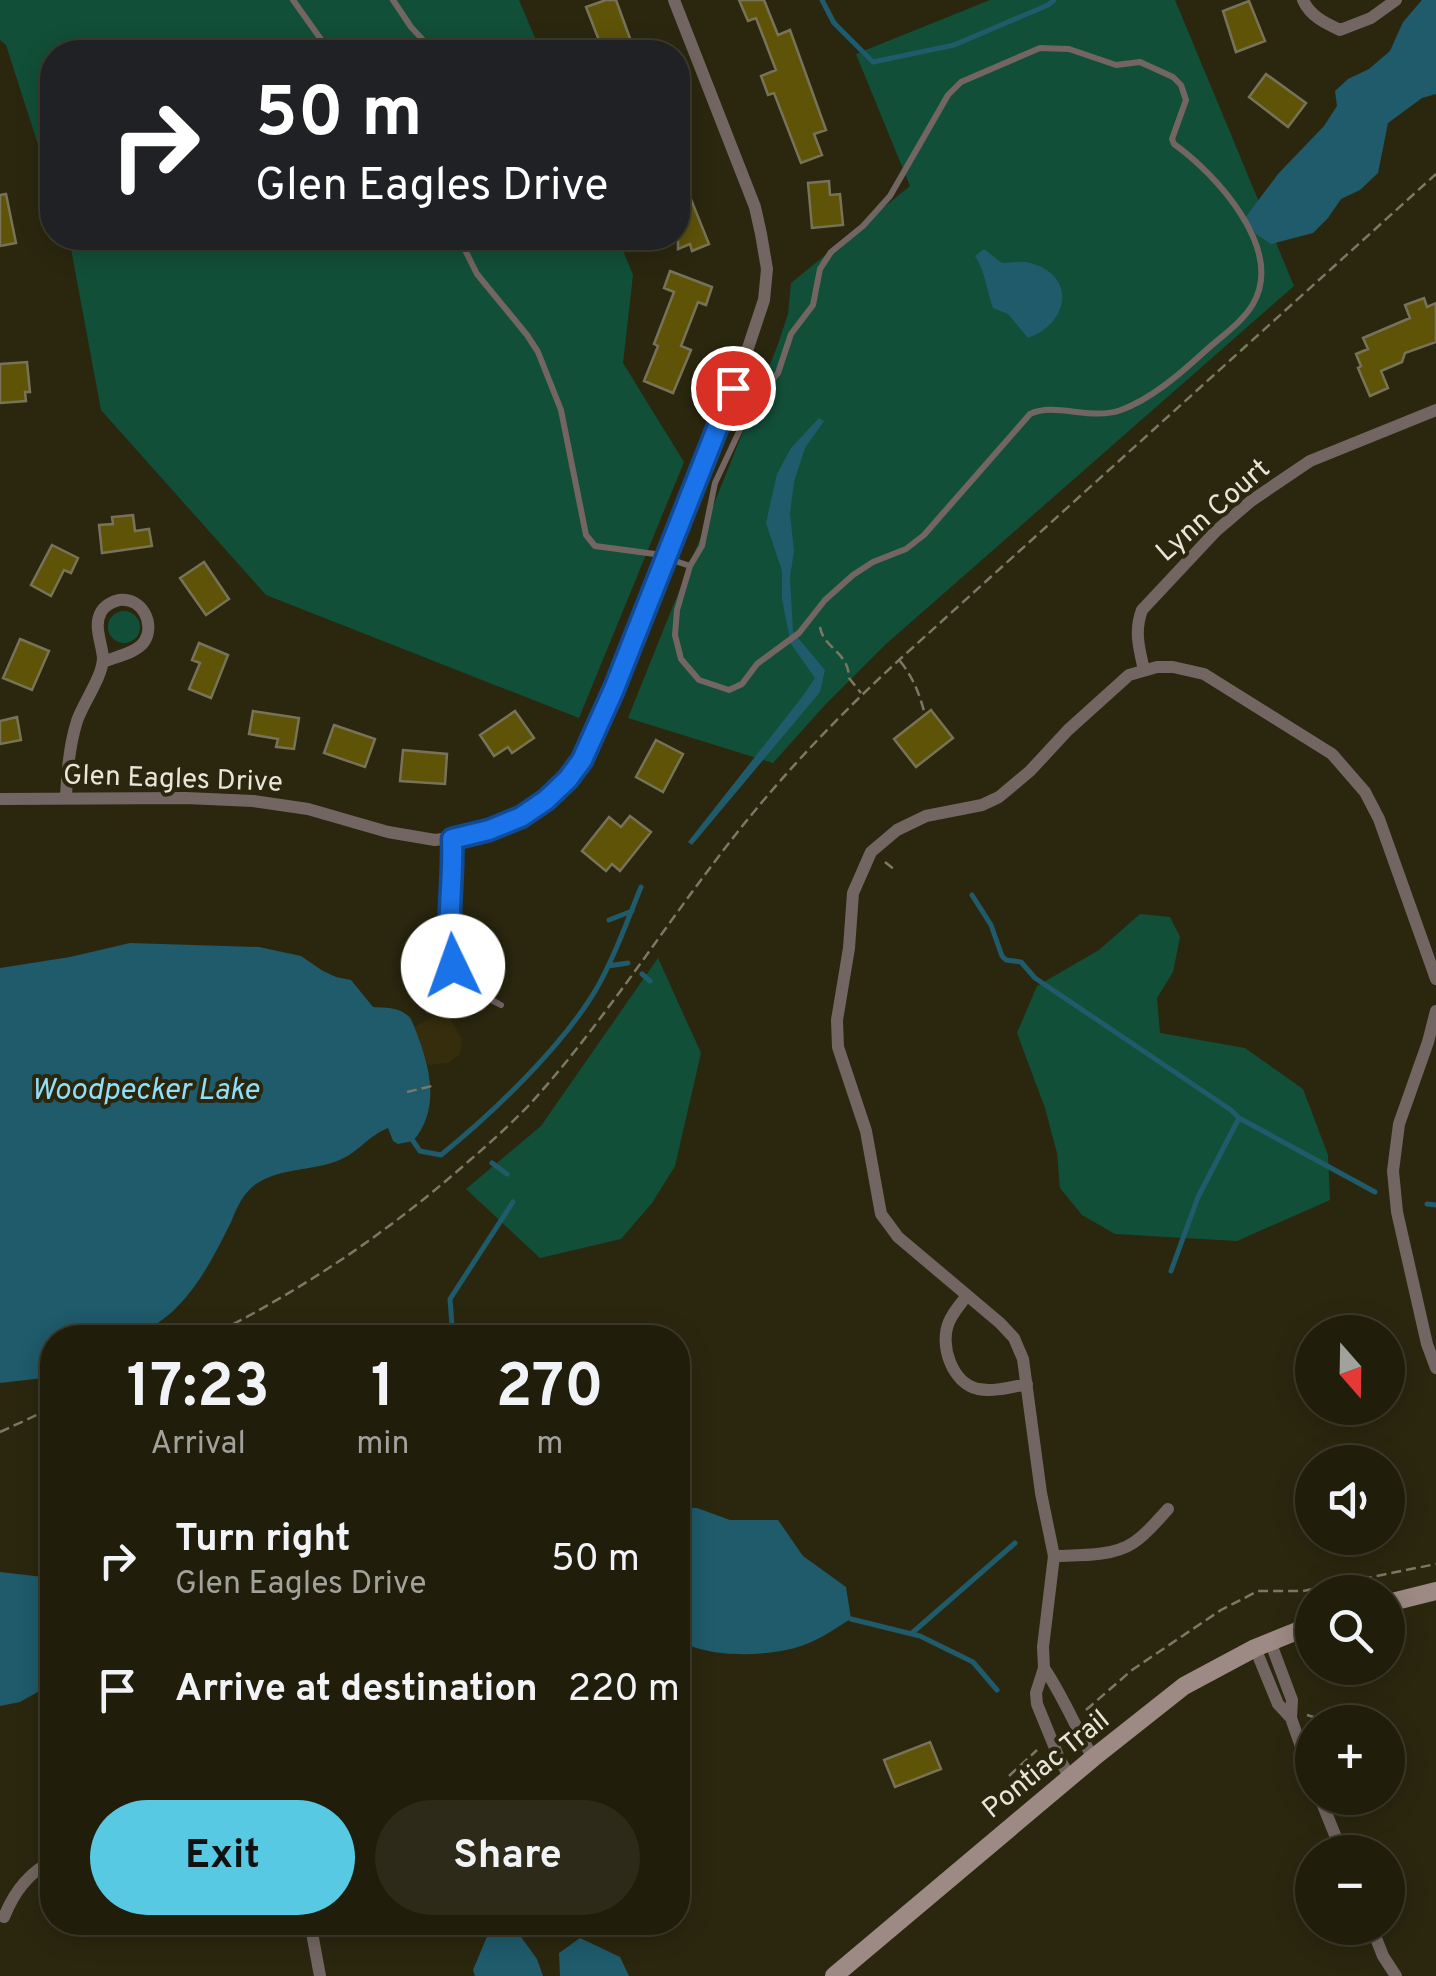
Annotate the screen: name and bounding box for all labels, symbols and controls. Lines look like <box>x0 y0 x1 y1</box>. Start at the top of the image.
text: 50 m <box>255 72 422 161</box>
icon: right <box>90 80 220 210</box>
text: Glen Eagles Drive <box>255 159 609 216</box>
pin <box>691 346 776 431</box>
icon: arrive <box>706 361 761 416</box>
street label: Lynn Court <box>1149 452 1279 571</box>
street label: Glen Eagles Drive <box>62 758 283 802</box>
position arrow <box>401 914 505 1018</box>
water label: Woodpecker Lake <box>31 1073 260 1110</box>
north arrow <box>1295 1315 1405 1425</box>
map controls <box>1295 1315 1405 1945</box>
text: 17:23 <box>126 1352 270 1428</box>
text: 1 <box>371 1352 395 1428</box>
text: 270 <box>496 1352 604 1428</box>
text: Arrival <box>150 1425 246 1465</box>
text: min <box>356 1425 409 1465</box>
text: m <box>536 1425 563 1465</box>
button: sound <box>1295 1445 1405 1555</box>
text: Turn right <box>175 1516 350 1565</box>
icon: right <box>90 1533 145 1588</box>
text: 50 m <box>551 1536 640 1585</box>
text: Glen Eagles Drive <box>175 1565 426 1605</box>
button: search <box>1295 1575 1405 1685</box>
icon: arrive <box>90 1663 145 1718</box>
text: Arrive at destination <box>175 1666 538 1715</box>
text: 220 m <box>568 1666 680 1715</box>
street label: Pontiac Trail <box>976 1703 1118 1828</box>
button: + <box>1295 1705 1405 1815</box>
button: Exit <box>90 1800 355 1915</box>
button: Share <box>375 1800 640 1915</box>
button: − <box>1295 1835 1405 1945</box>

